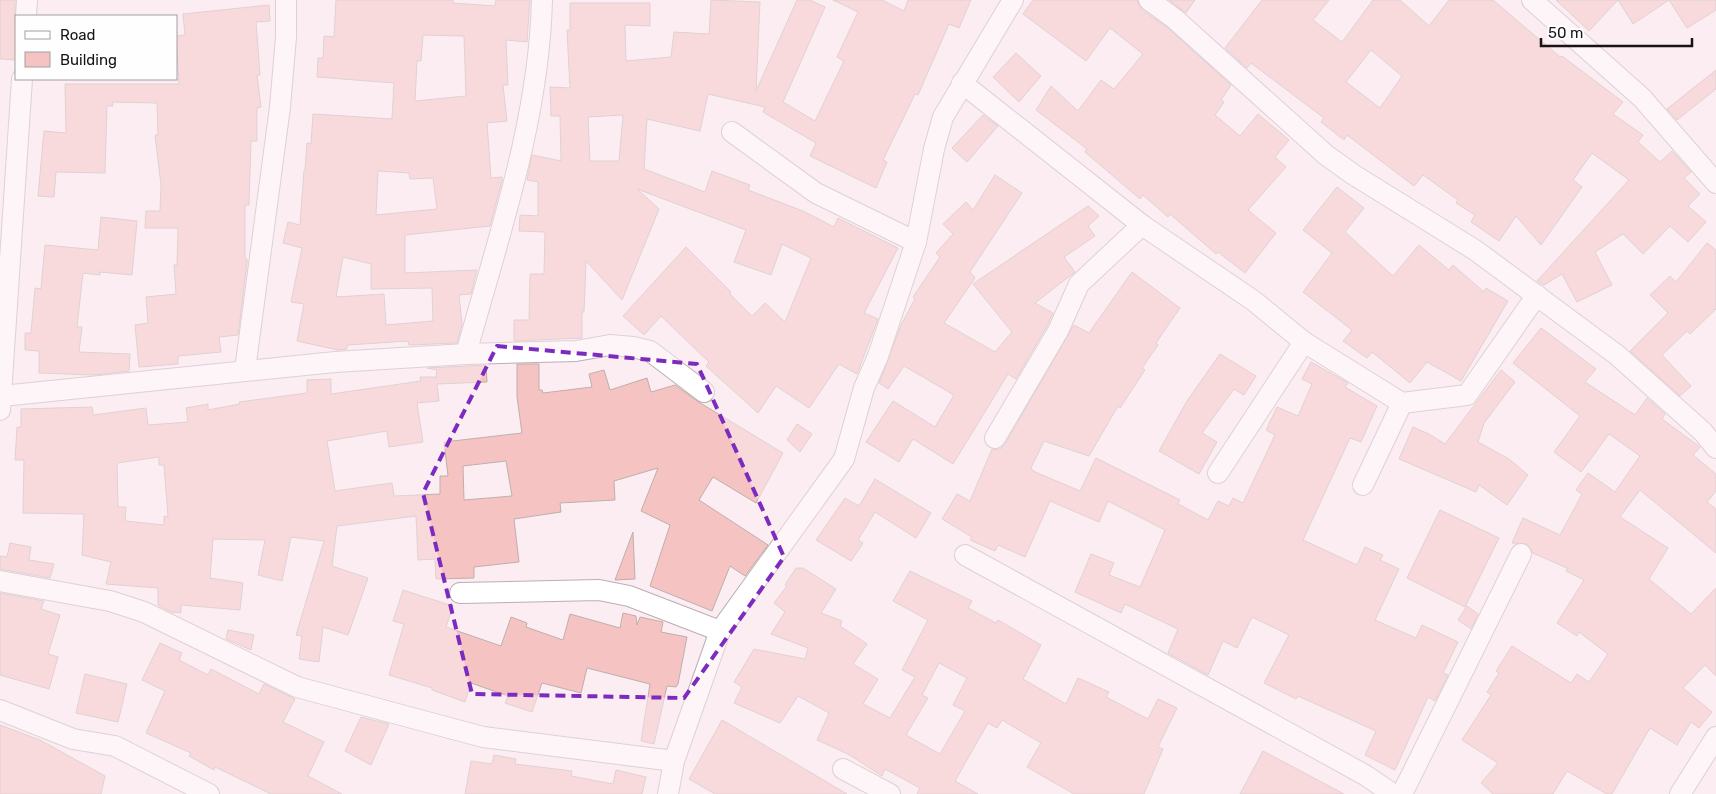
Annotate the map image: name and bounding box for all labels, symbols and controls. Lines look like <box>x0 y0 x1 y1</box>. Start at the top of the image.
legend <box>15 15 178 80</box>
scale bar <box>1541 15 1692 47</box>
text: 50 m <box>1548 24 1583 42</box>
text: Road <box>60 26 96 44</box>
text: Building <box>60 51 117 69</box>

